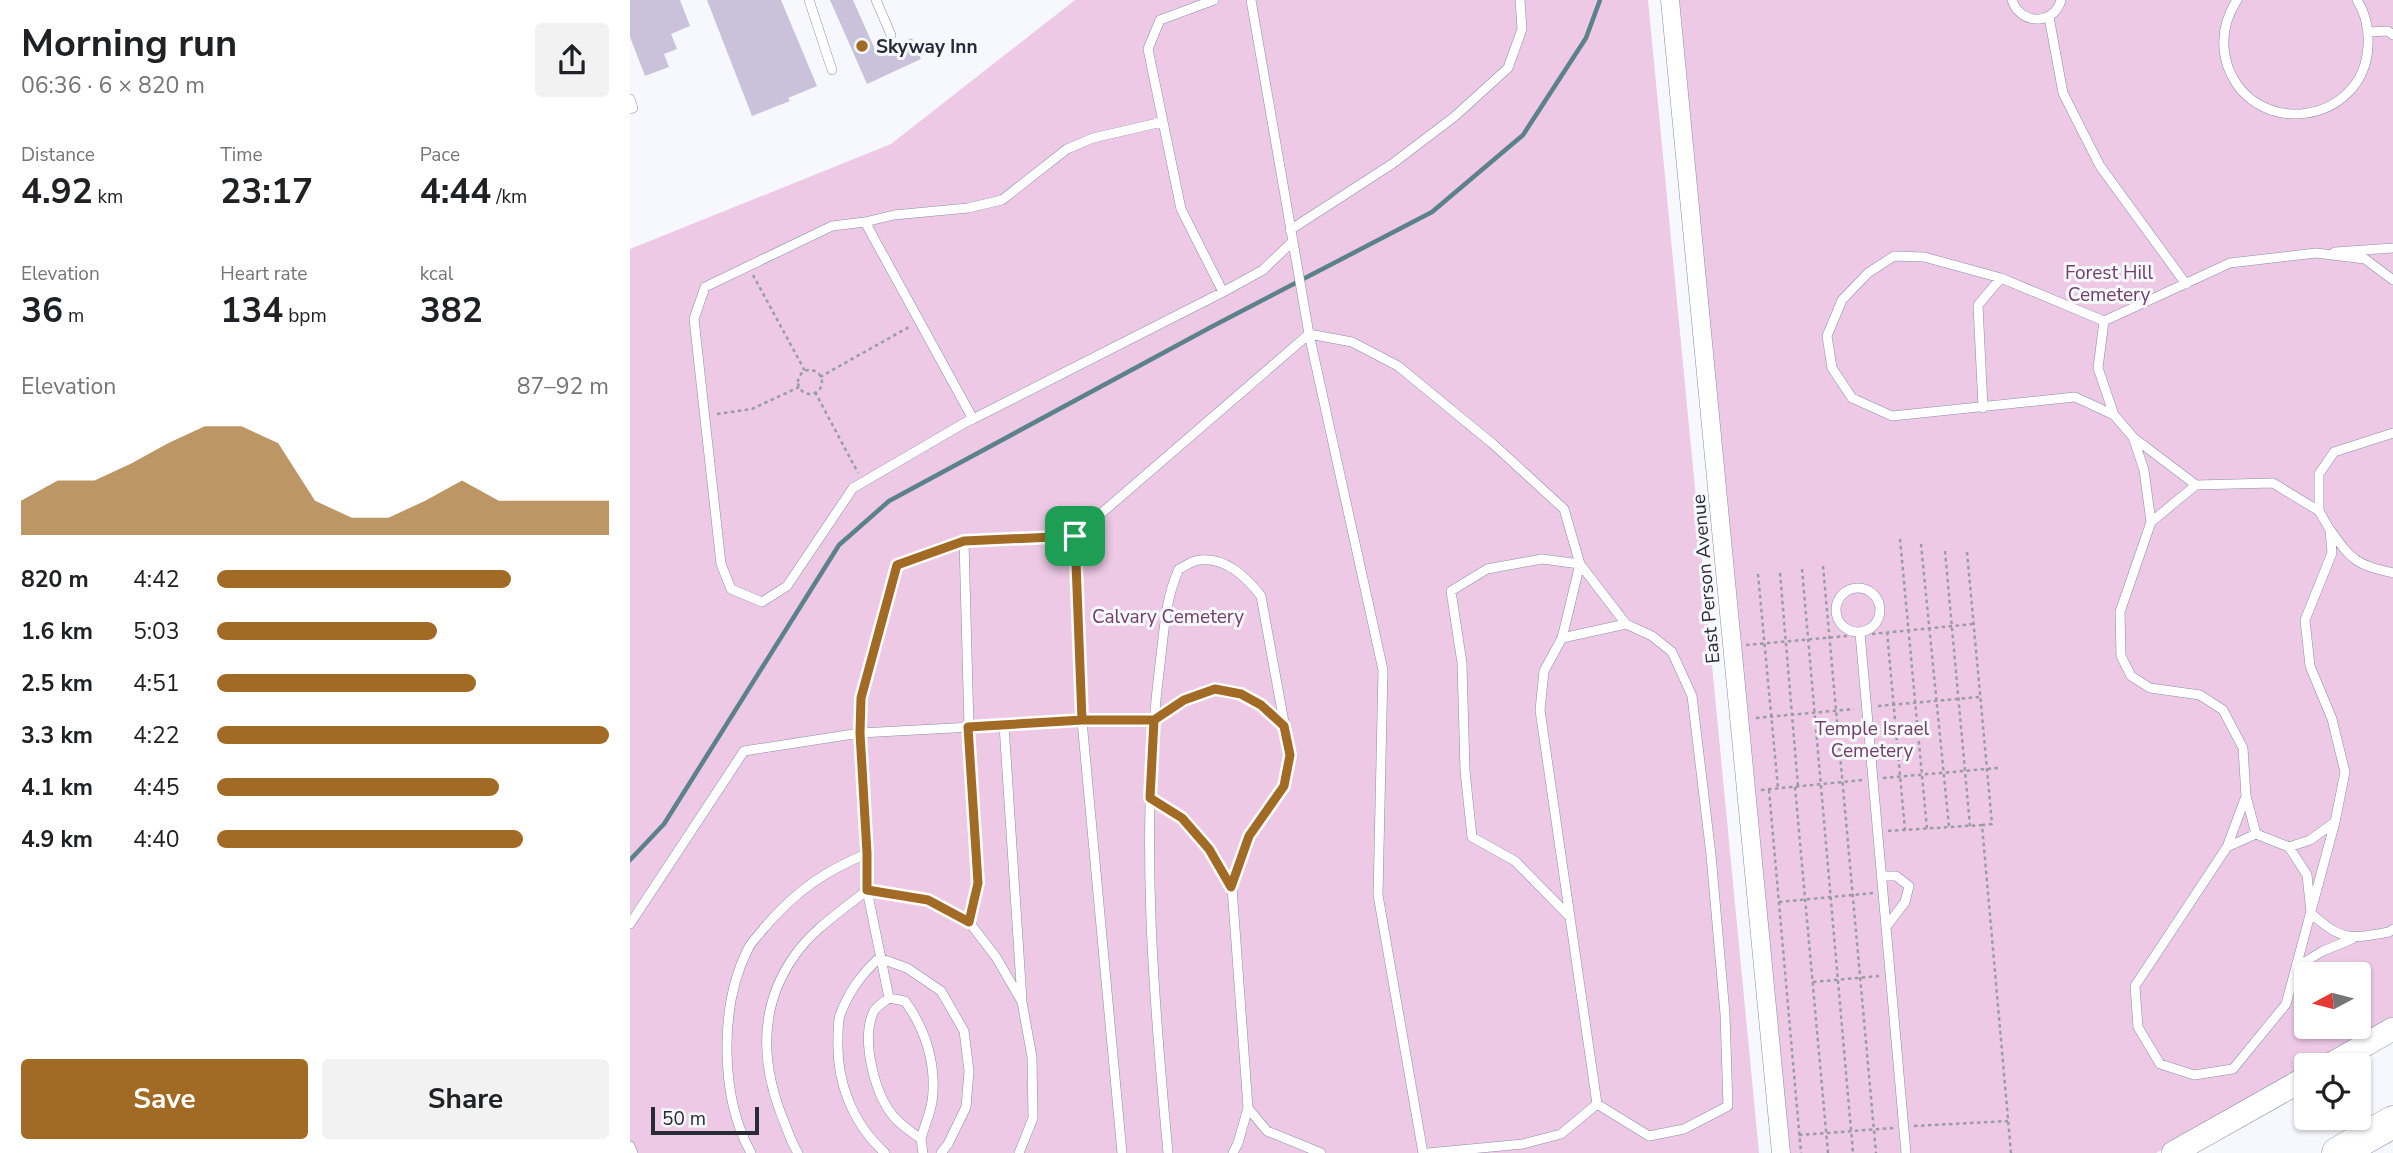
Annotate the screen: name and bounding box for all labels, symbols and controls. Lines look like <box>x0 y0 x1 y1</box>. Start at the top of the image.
text: Morning run <box>21 18 237 69</box>
button: share <box>535 23 609 97</box>
place label: Skyway Inn <box>876 34 978 60</box>
marker: Skyway Inn <box>854 38 870 54</box>
text: 06:36 · 6 × 820 m <box>21 70 205 101</box>
text: Distance <box>21 142 95 168</box>
text: Time <box>220 142 263 168</box>
text: Pace <box>420 142 460 168</box>
text: 4.92 <box>21 168 93 215</box>
text: 23:17 <box>220 168 313 215</box>
text: 4:44 <box>420 168 491 215</box>
text: km <box>93 184 123 210</box>
text: /km <box>491 184 527 210</box>
park label: Forest Hill Cemetery <box>2065 260 2153 308</box>
text: Elevation <box>21 261 100 287</box>
text: Heart rate <box>220 261 307 287</box>
text: kcal <box>420 261 453 287</box>
text: 36 <box>21 287 63 334</box>
text: 134 <box>220 287 283 334</box>
text: 382 <box>420 287 483 334</box>
text: m <box>63 303 84 329</box>
text: bpm <box>283 303 327 329</box>
text: Elevation <box>21 371 116 402</box>
text: 87–92 m <box>517 371 609 402</box>
street label: East Person Avenue <box>1686 493 1726 665</box>
pin <box>1045 506 1105 566</box>
icon: arrive <box>1056 517 1094 555</box>
text: 820 m <box>21 564 89 595</box>
text: 4:42 <box>133 564 180 595</box>
park label: Calvary Cemetery <box>1092 604 1244 630</box>
text: 1.6 km <box>21 616 93 647</box>
text: 5:03 <box>133 616 180 647</box>
text: 2.5 km <box>21 668 93 699</box>
text: 4:51 <box>133 668 180 699</box>
park label: Temple Israel Cemetery <box>1815 716 1930 764</box>
text: 3.3 km <box>21 720 93 751</box>
text: 4:22 <box>133 720 180 751</box>
text: 4.1 km <box>21 772 93 803</box>
text: 4:45 <box>133 772 180 803</box>
text: 4.9 km <box>21 824 93 855</box>
text: 4:40 <box>133 824 180 855</box>
north arrow <box>2294 962 2371 1040</box>
map controls <box>2294 962 2371 1130</box>
button: locate <box>2294 1053 2371 1130</box>
button: Save <box>21 1059 308 1139</box>
button: Share <box>322 1059 609 1139</box>
scale bar <box>651 1104 760 1136</box>
text: 50 m <box>662 1106 706 1132</box>

